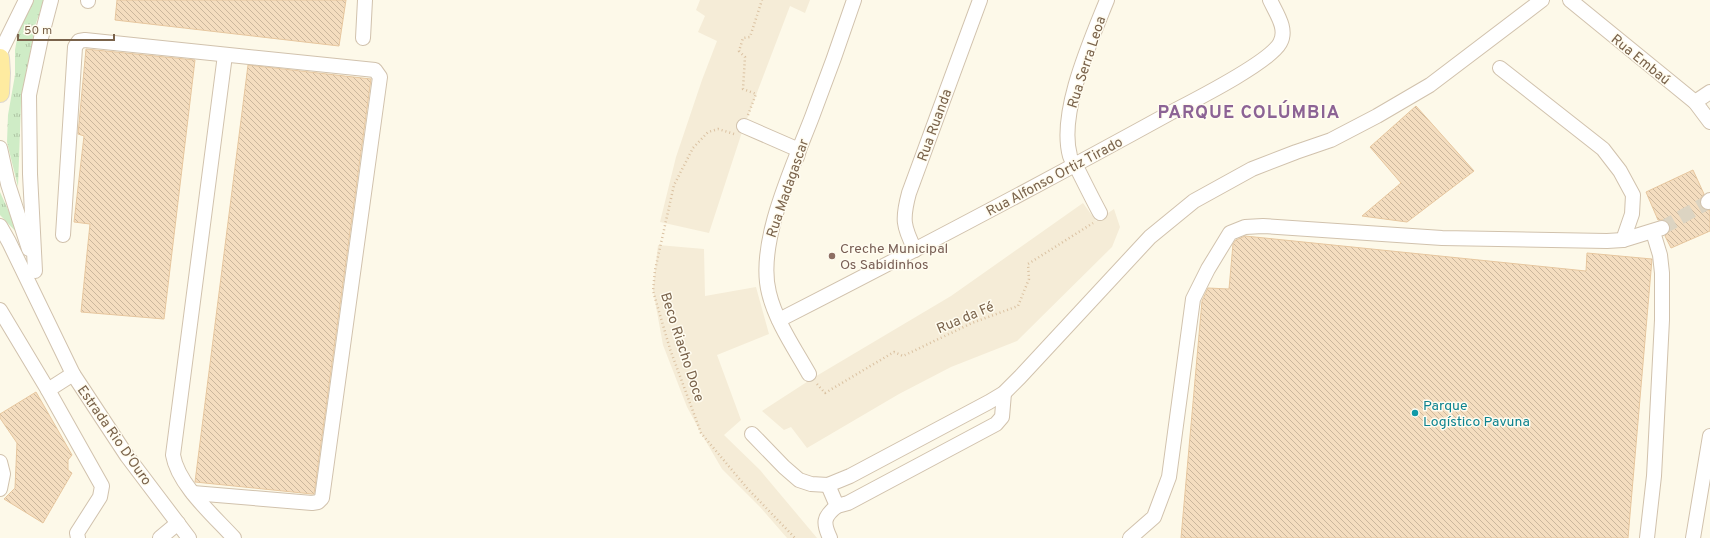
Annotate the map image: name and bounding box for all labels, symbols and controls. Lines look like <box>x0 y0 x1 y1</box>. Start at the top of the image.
street label: Rua Serra Leoa <box>1065 14 1110 111</box>
scale bar <box>18 16 114 42</box>
text: 50 m <box>24 23 52 39</box>
street label: Rua Embaú <box>1607 31 1673 89</box>
street label: Rua Ruanda <box>914 87 956 164</box>
district label: PARQUE COLÚMBIA <box>1158 100 1340 125</box>
street label: Rua Alfonso Ortiz Tirado <box>983 134 1126 221</box>
street label: Rua Madagascar <box>764 136 813 240</box>
place label: Creche Municipal Os Sabidinhos <box>840 241 948 274</box>
marker: Creche Municipal Os Sabidinhos <box>827 251 837 261</box>
street label: Beco Riacho Doce <box>656 291 707 404</box>
street label: Rua da Fé <box>934 299 997 338</box>
street label: Estrada Rio D'Ouro <box>73 383 155 489</box>
place label: Parque Logístico Pavuna <box>1423 398 1530 431</box>
marker: Parque Logístico Pavuna <box>1410 408 1420 418</box>

